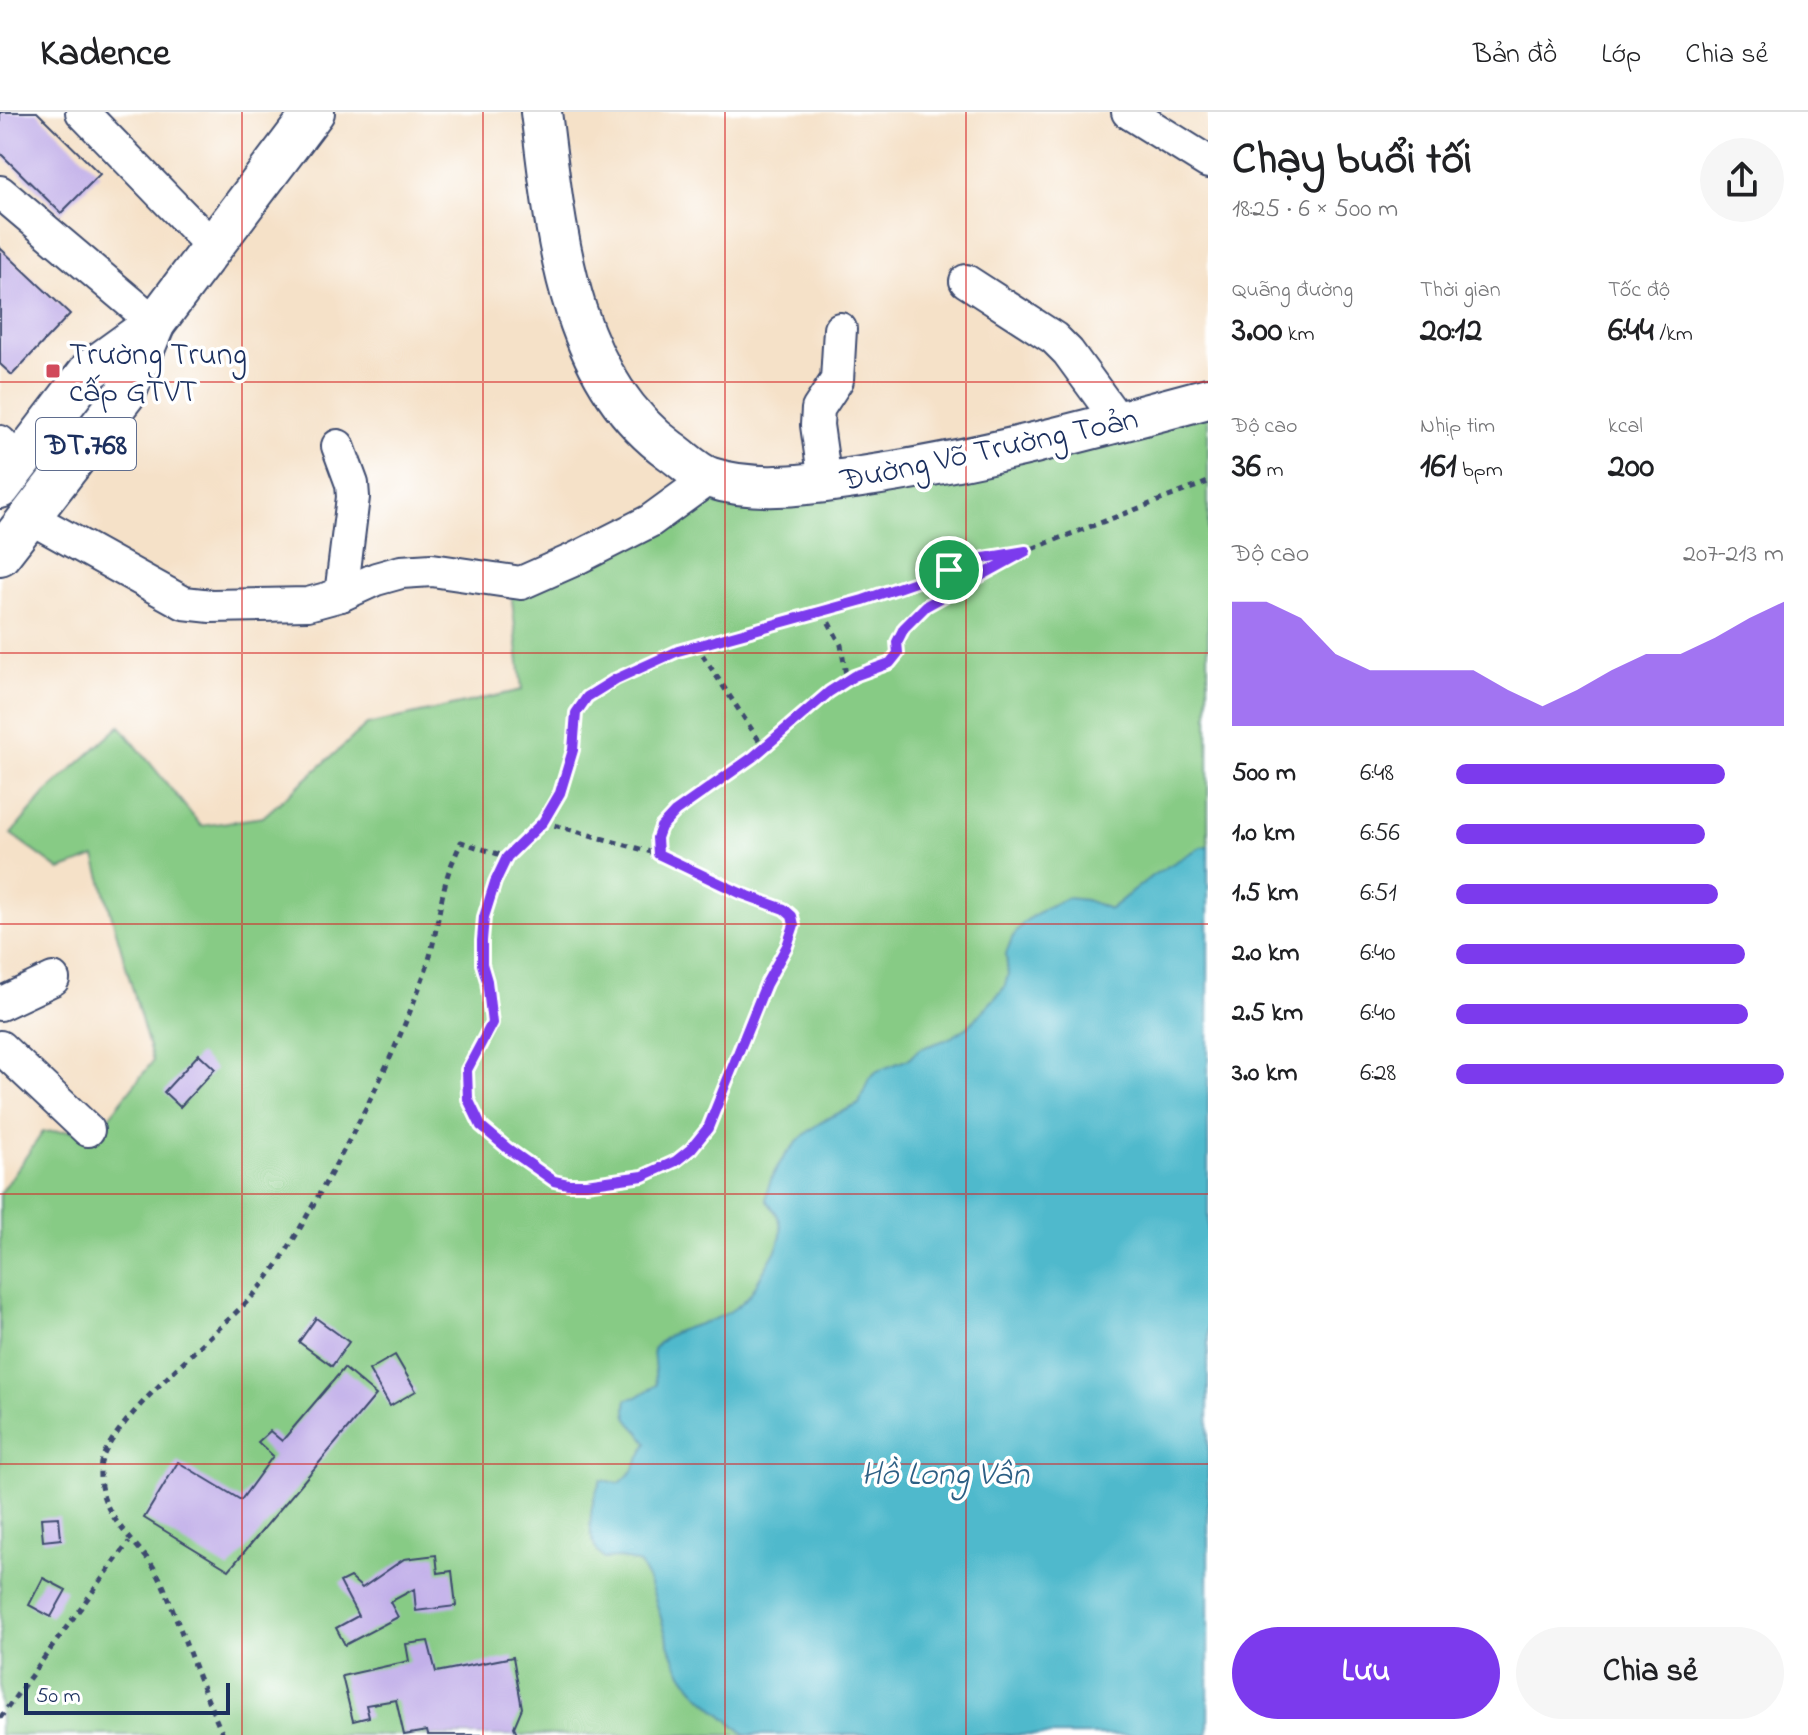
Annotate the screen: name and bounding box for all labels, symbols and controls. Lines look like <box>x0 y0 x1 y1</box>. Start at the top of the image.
text: Kadence <box>40 27 170 83</box>
text: Bản đồ <box>1473 35 1557 76</box>
text: Lớp <box>1601 35 1641 76</box>
text: Chia sẻ <box>1685 35 1768 76</box>
text: Chạy buổi tối <box>1232 129 1472 193</box>
button: share <box>1700 138 1784 222</box>
text: 18:25 · 6 × 500 m <box>1232 191 1398 229</box>
text: Quãng đường <box>1232 275 1353 307</box>
text: Thời gian <box>1420 275 1501 307</box>
text: Tốc độ <box>1608 275 1670 307</box>
text: 3.00 <box>1232 307 1282 357</box>
text: 20:12 <box>1420 307 1482 357</box>
text: 6:44 <box>1608 307 1654 357</box>
text: km <box>1282 319 1315 351</box>
text: /km <box>1654 319 1693 351</box>
place label: Trường Trung cấp GTVT <box>69 333 247 417</box>
marker: Trường Trung cấp GTVT <box>44 362 62 380</box>
street label: Đường Võ Trường Toản <box>836 397 1143 506</box>
text: Độ cao <box>1232 411 1297 443</box>
text: Nhịp tim <box>1420 411 1495 443</box>
text: kcal <box>1608 411 1643 443</box>
road number: ĐT.768 <box>36 418 136 470</box>
text: 36 <box>1232 443 1261 493</box>
text: 161 <box>1420 443 1457 493</box>
text: 200 <box>1608 443 1654 493</box>
text: m <box>1261 455 1284 487</box>
text: bpm <box>1457 455 1503 487</box>
pin <box>915 536 983 604</box>
text: Độ cao <box>1232 536 1309 574</box>
text: 207–213 m <box>1683 536 1784 574</box>
icon: arrive <box>927 548 971 592</box>
text: 500 m <box>1232 755 1296 793</box>
text: 6:48 <box>1360 755 1394 793</box>
text: 1.0 km <box>1232 815 1295 853</box>
text: 6:56 <box>1360 815 1400 853</box>
text: 1.5 km <box>1232 875 1299 913</box>
text: 6:51 <box>1360 875 1397 913</box>
text: 2.0 km <box>1232 935 1300 973</box>
text: 6:40 <box>1360 935 1396 973</box>
text: 2.5 km <box>1232 995 1303 1033</box>
text: 6:40 <box>1360 995 1396 1033</box>
text: 3.0 km <box>1232 1055 1297 1093</box>
text: 6:28 <box>1360 1055 1396 1093</box>
water label: Hồ Long Vân <box>861 1451 1030 1501</box>
button: Lưu <box>1232 1627 1500 1719</box>
button: Chia sẻ <box>1516 1627 1784 1719</box>
scale bar <box>24 1679 230 1715</box>
text: 50 m <box>36 1681 81 1713</box>

